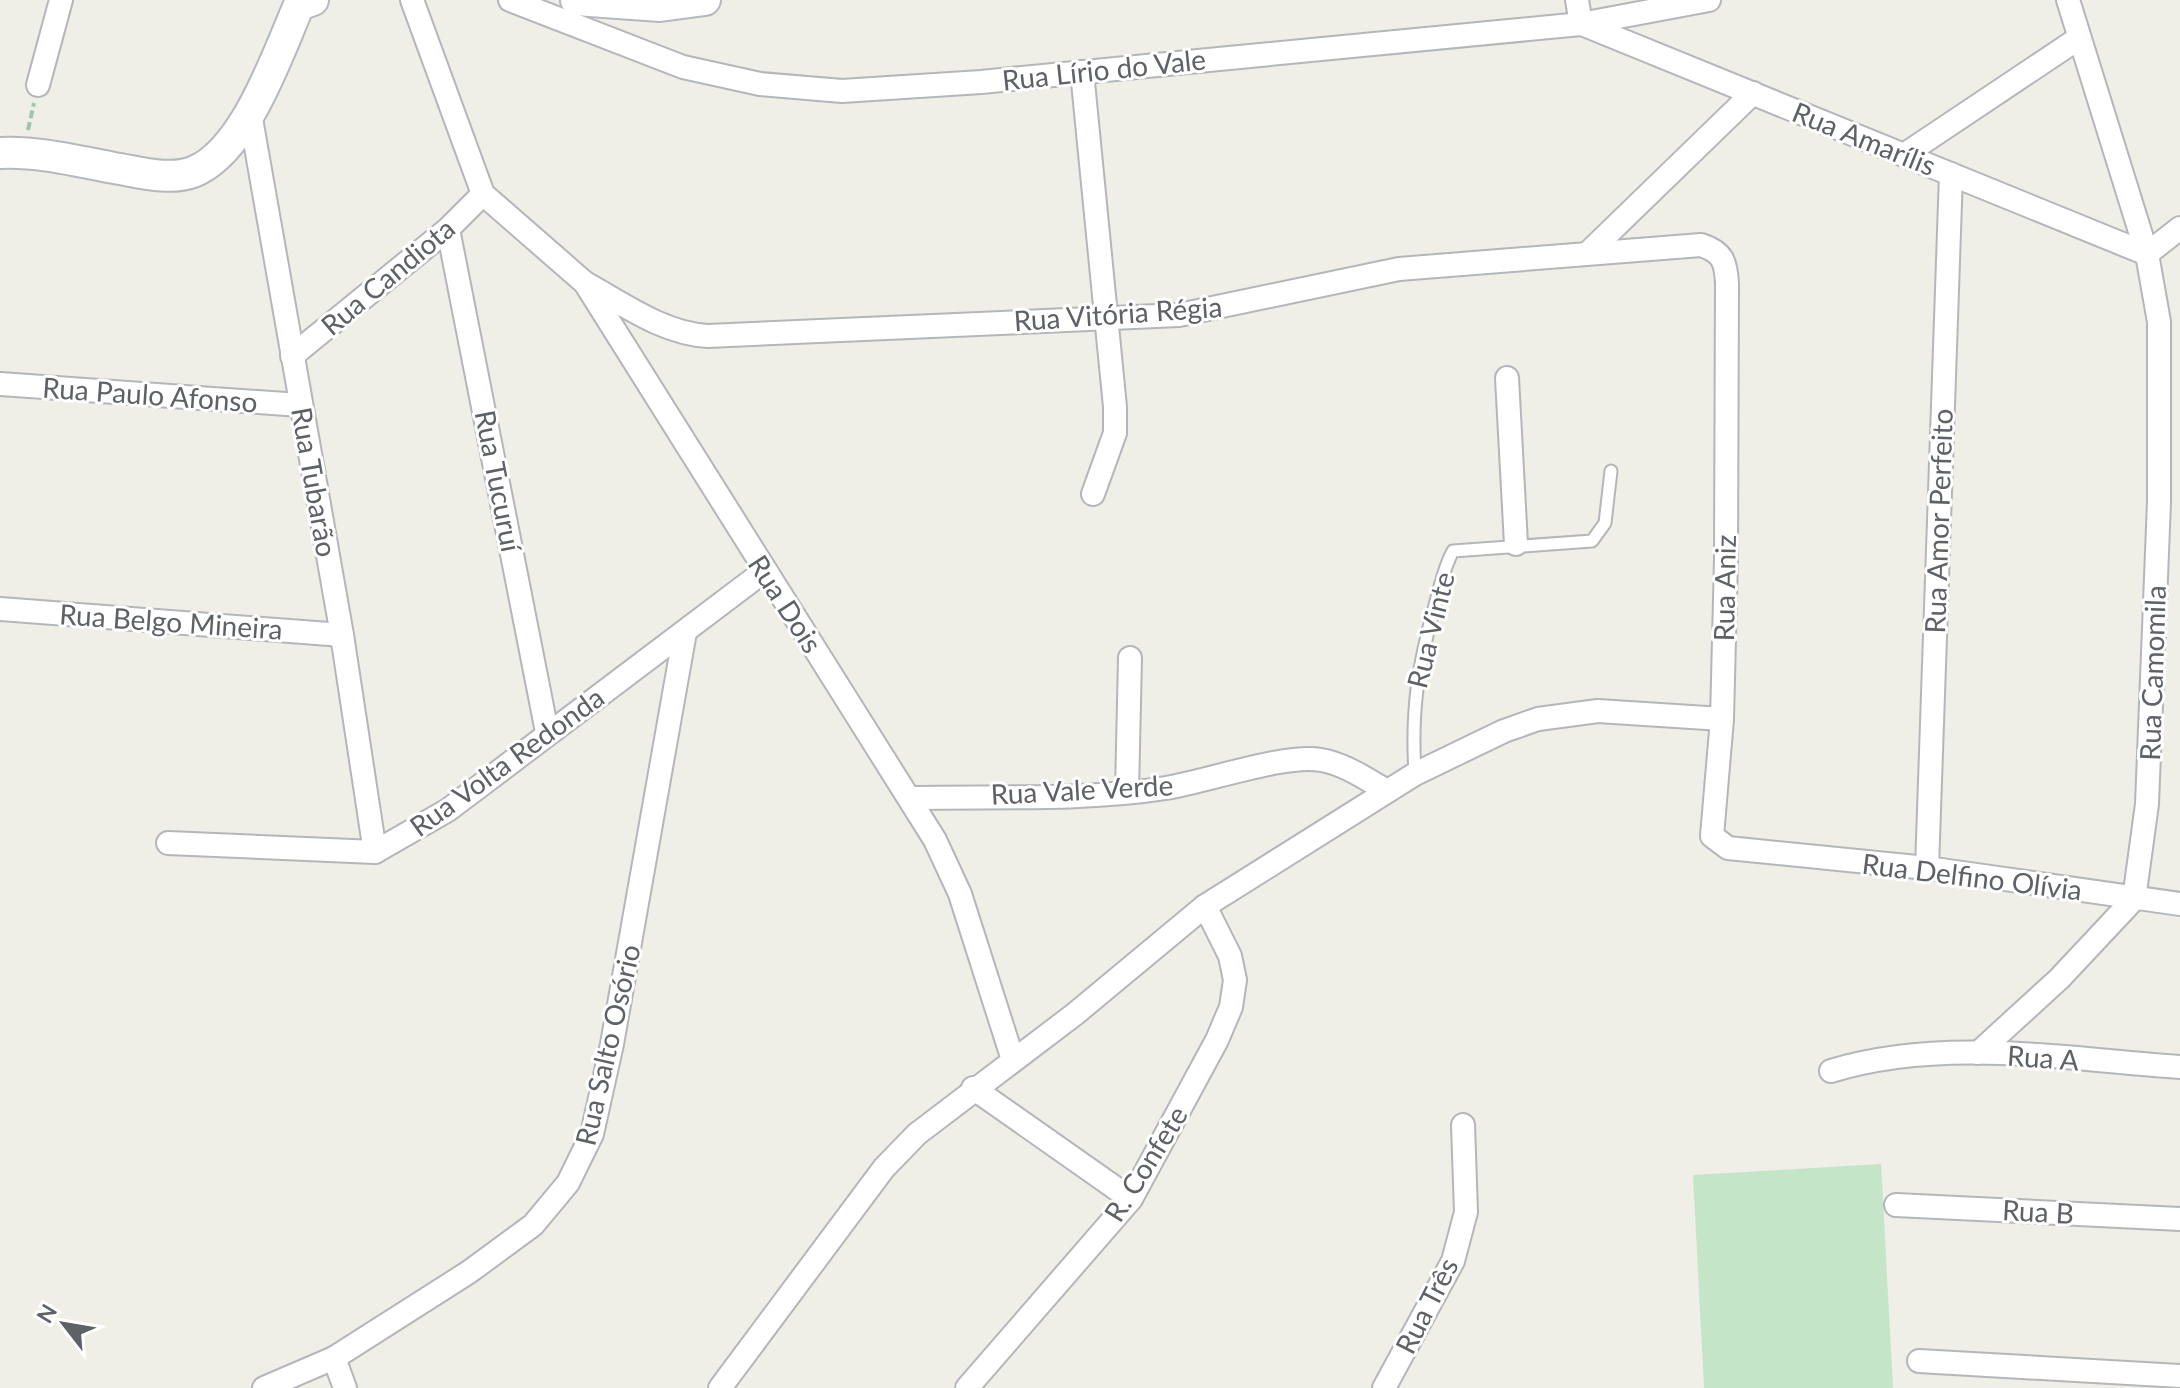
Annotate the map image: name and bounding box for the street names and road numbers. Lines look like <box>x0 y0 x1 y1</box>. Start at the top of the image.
street label: Rua Lírio do Vale <box>1000 41 1207 97</box>
street label: Rua Amarílis <box>1788 94 1941 182</box>
street label: Rua Candiota <box>314 211 461 342</box>
street label: Rua Vitória Régia <box>1013 289 1223 337</box>
street label: Rua Paulo Afonso <box>41 370 259 418</box>
street label: Rua Tubarão <box>285 404 345 559</box>
street label: Rua Tucuruí <box>469 407 530 556</box>
street label: Rua Amor Perfeito <box>1917 408 1959 634</box>
street label: Rua Aniz <box>1706 534 1742 642</box>
street label: Rua Dois <box>742 548 830 659</box>
street label: Rua Vinte <box>1399 568 1461 691</box>
street label: Rua Camomila <box>2132 585 2172 761</box>
street label: Rua Belgo Mineira <box>58 596 284 646</box>
street label: Rua Volta Redonda <box>403 679 610 843</box>
street label: Rua Vale Verde <box>990 767 1174 811</box>
street label: Rua Delfino Olívia <box>1860 846 2084 906</box>
street label: Rua Salto Osório <box>567 941 647 1149</box>
street label: Rua A <box>2006 1038 2080 1076</box>
street label: R. Confete <box>1096 1099 1194 1228</box>
street label: Rua B <box>2001 1192 2075 1230</box>
street label: Rua Três <box>1388 1252 1465 1359</box>

